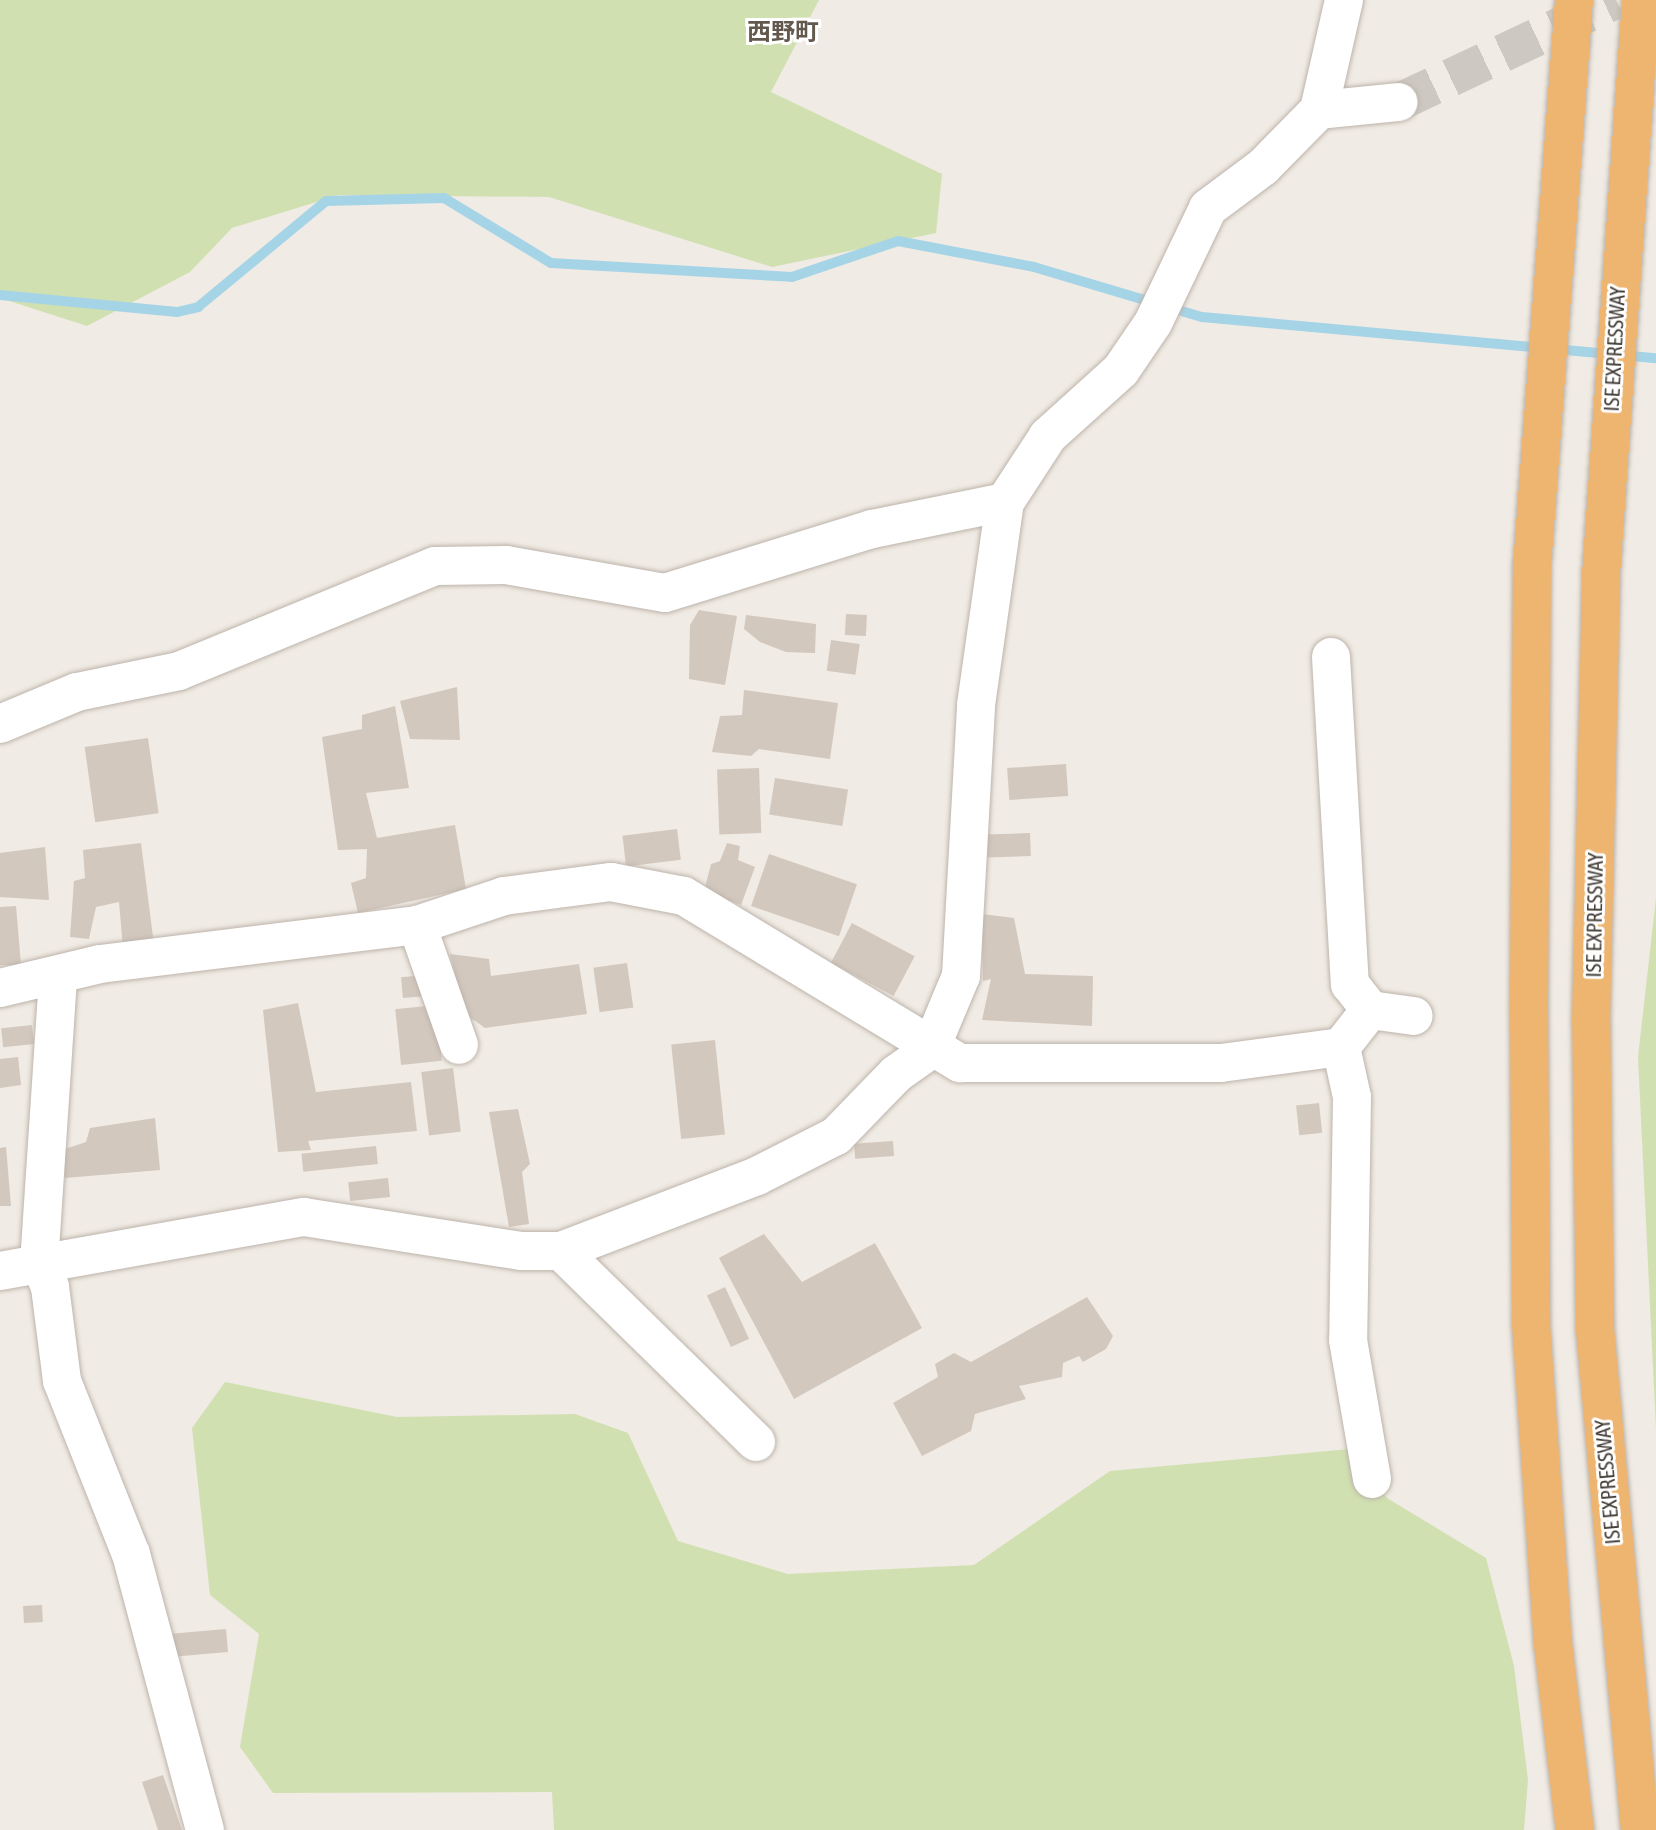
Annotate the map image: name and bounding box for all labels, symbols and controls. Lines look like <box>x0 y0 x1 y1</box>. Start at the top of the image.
district label: 西野町 <box>747 18 819 46</box>
street label: ISE EXPRESSWAY <box>1598 286 1630 412</box>
street label: ISE EXPRESSWAY <box>1580 852 1608 978</box>
street label: ISE EXPRESSWAY <box>1589 1419 1625 1545</box>

